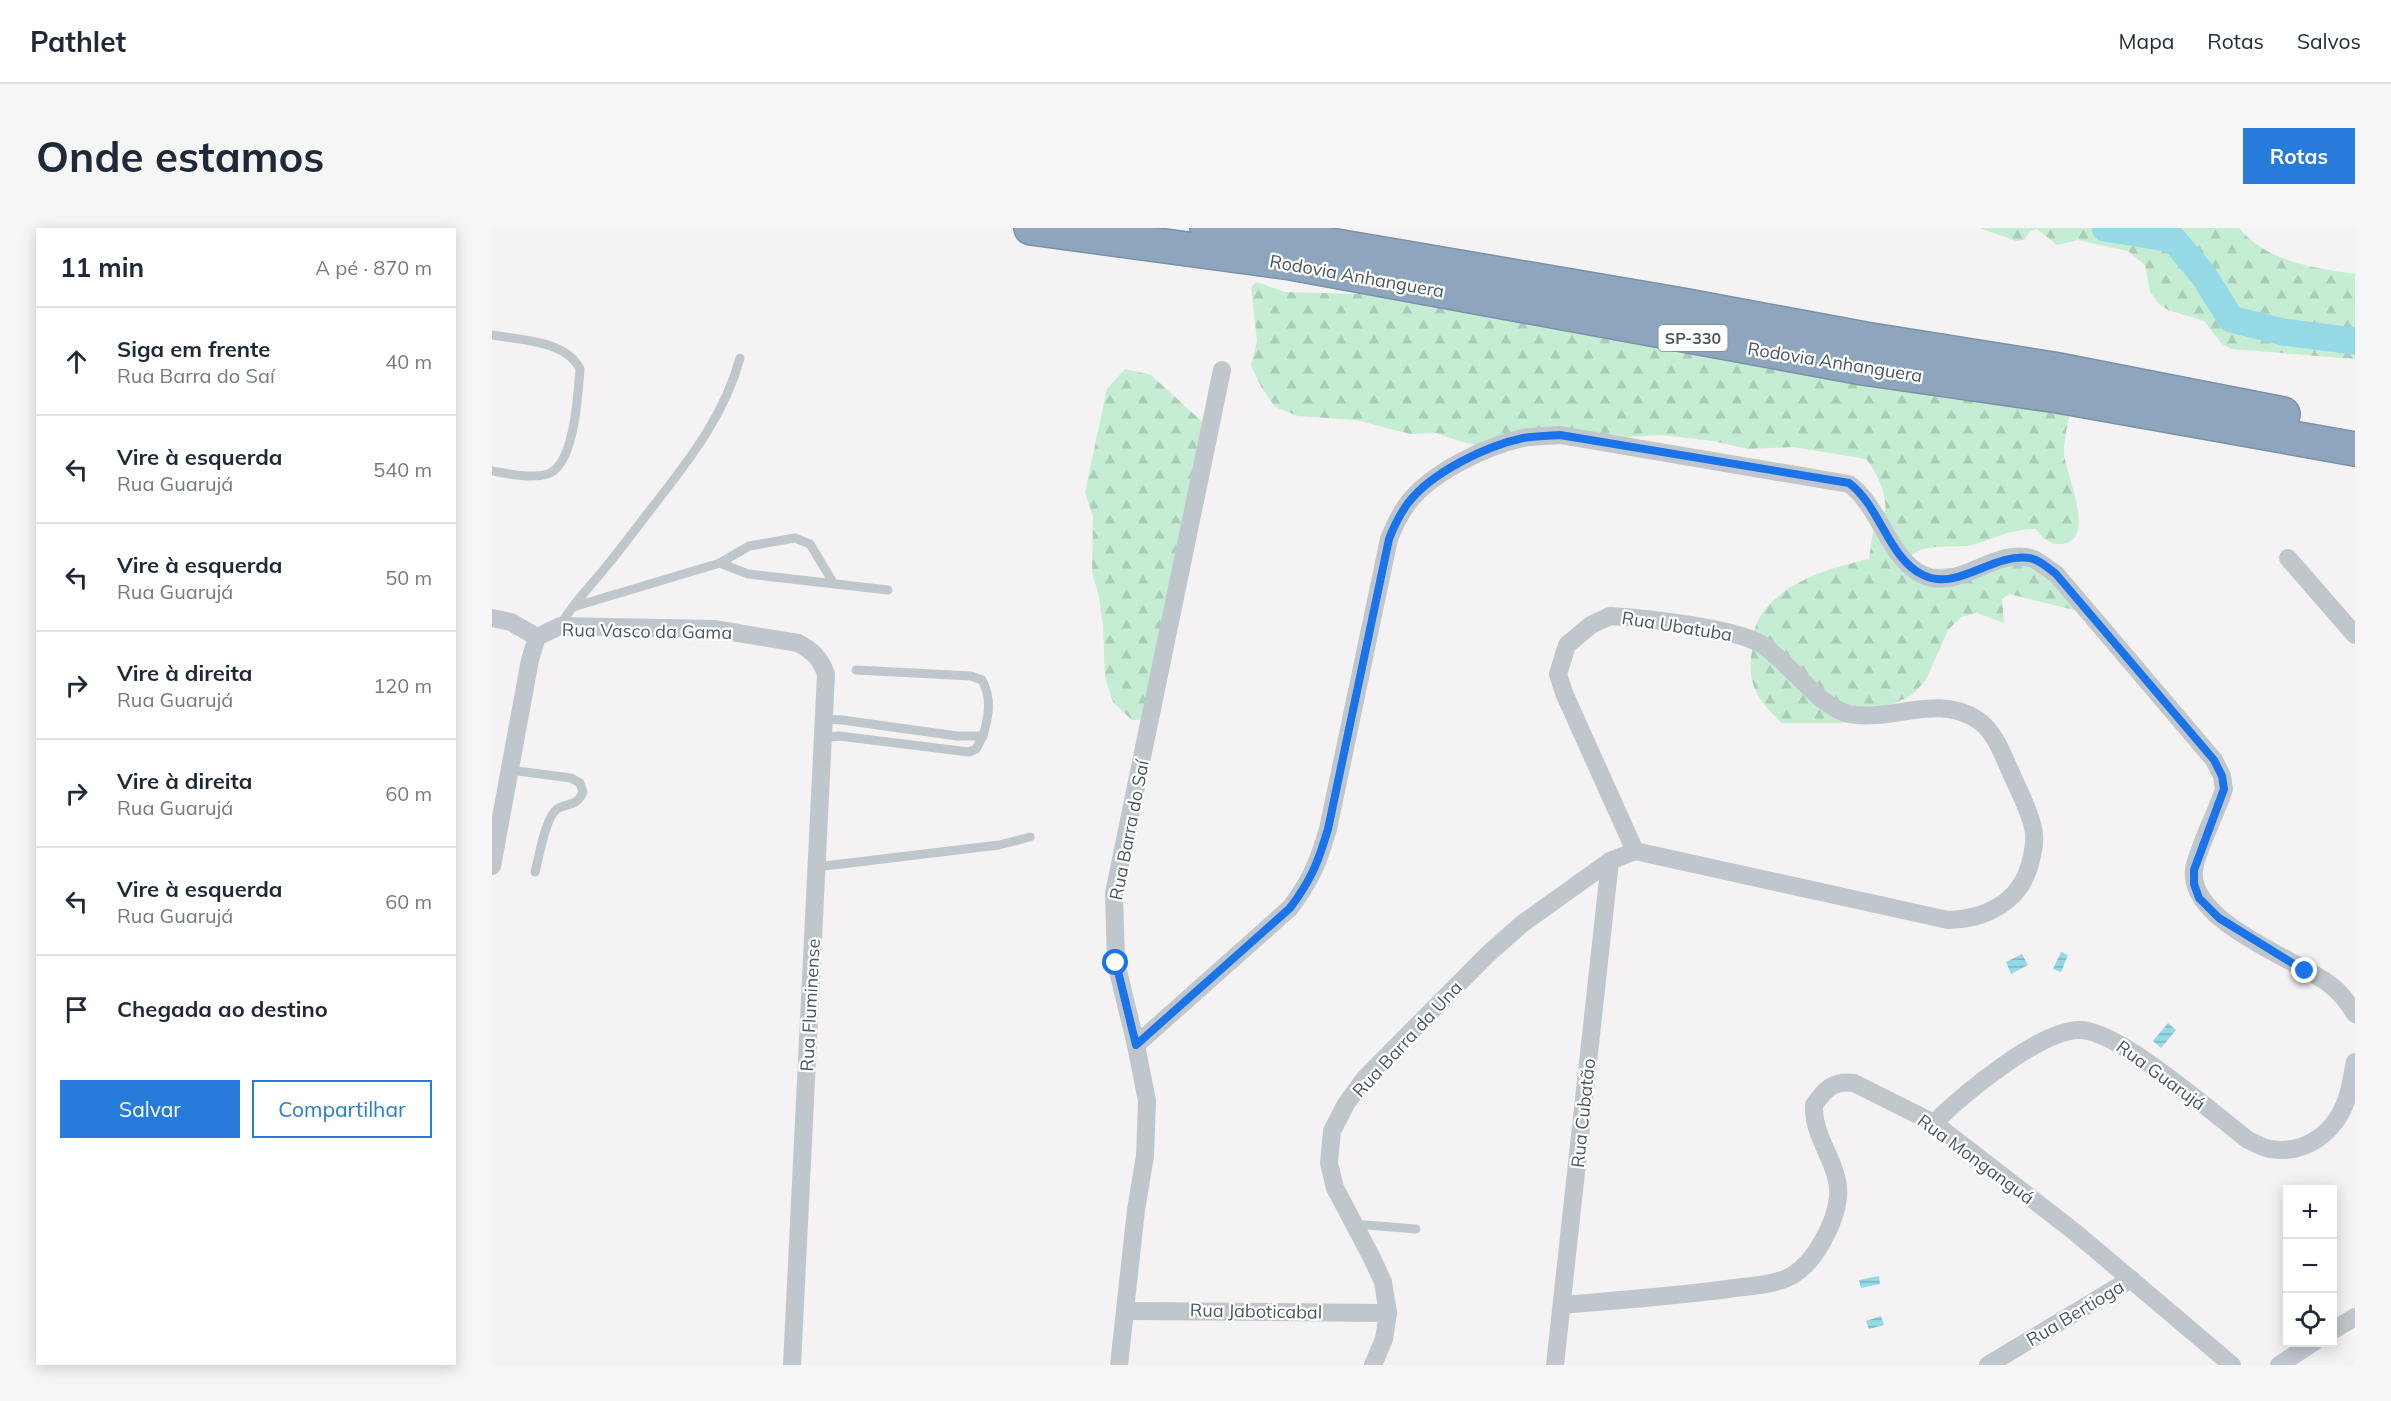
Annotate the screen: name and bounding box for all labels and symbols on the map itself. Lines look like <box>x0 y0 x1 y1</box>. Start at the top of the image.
street label: Rodovia Anhanguera <box>1268 249 1446 303</box>
road number: SP-330 <box>1658 325 1728 351</box>
street label: Rodovia Anhanguera <box>1746 337 1924 387</box>
street label: Rua Ubatuba <box>1620 606 1734 646</box>
street label: Rua Vasco da Gama <box>562 618 732 644</box>
street label: Rua Barra do Saí <box>1104 756 1154 902</box>
street label: Rua Fluminense <box>795 938 825 1072</box>
route start <box>1102 949 1128 975</box>
route end <box>2291 957 2317 983</box>
street label: Rua Barra da Una <box>1347 976 1467 1102</box>
street label: Rua Guarujá <box>2112 1035 2210 1115</box>
street label: Rua Cubatão <box>1566 1057 1600 1169</box>
street label: Rua Monganguá <box>1913 1109 2039 1209</box>
street label: Rua Bertioga <box>2022 1275 2128 1351</box>
street label: Rua Jaboticabal <box>1190 1298 1322 1324</box>

